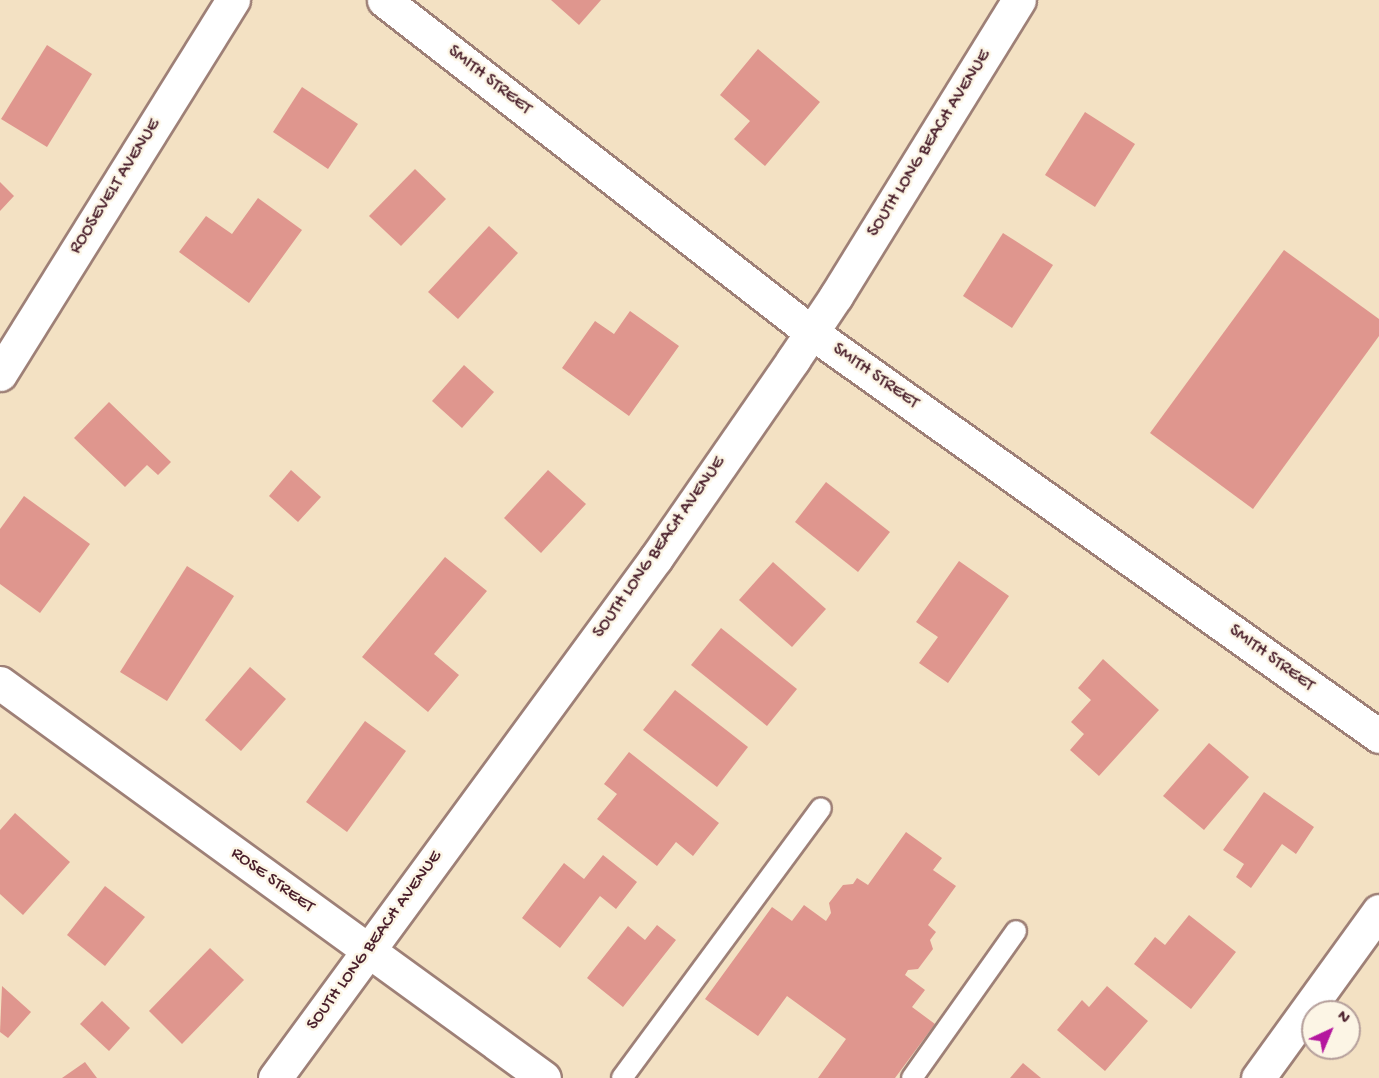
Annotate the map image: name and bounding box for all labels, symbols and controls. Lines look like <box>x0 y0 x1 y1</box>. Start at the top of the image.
street label: SMITH STREET <box>443 41 535 121</box>
street label: SOUTH LONG BEACH AVENUE <box>864 47 996 241</box>
street label: ROOSEVELT AVENUE <box>66 116 166 258</box>
street label: SMITH STREET <box>828 339 922 415</box>
street label: SOUTH LONG BEACH AVENUE <box>589 453 731 643</box>
street label: SMITH STREET <box>1224 621 1318 697</box>
street label: ROSE STREET <box>226 843 318 919</box>
street label: SOUTH LONG BEACH AVENUE <box>303 847 447 1035</box>
north arrow <box>1301 1000 1361 1060</box>
text: N <box>1332 1008 1353 1029</box>

